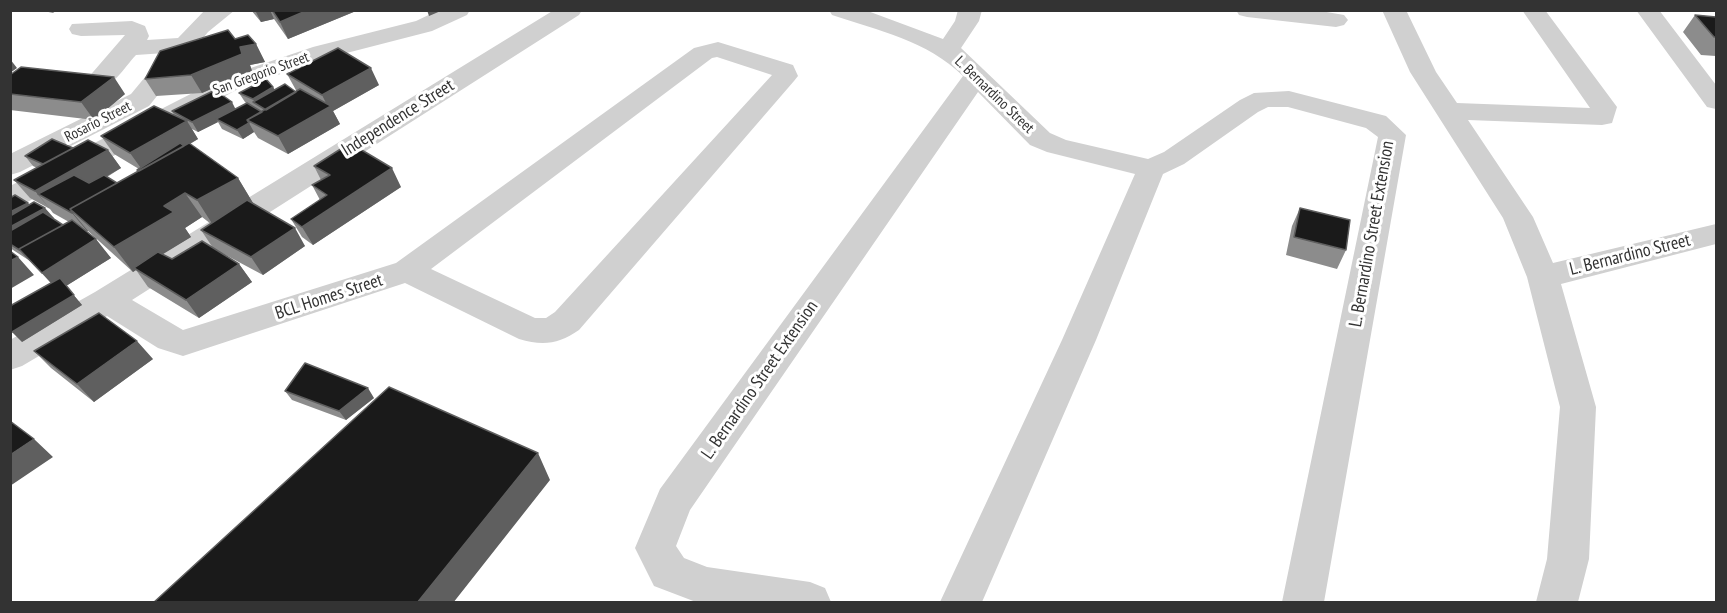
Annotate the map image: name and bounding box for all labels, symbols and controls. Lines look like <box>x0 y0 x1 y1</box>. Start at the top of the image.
street label: San Gregorio Street <box>211 48 311 100</box>
street label: L. Bernardino Street <box>951 53 1037 137</box>
street label: Independence Street <box>338 75 458 161</box>
street label: Rosario Street <box>62 98 134 146</box>
street label: L. Bernardino Street Extension <box>1345 139 1399 329</box>
street label: L. Bernardino Street <box>1567 230 1693 280</box>
street label: BCL Homes Street <box>273 269 385 325</box>
street label: L. Bernardino Street Extension <box>697 297 823 463</box>

